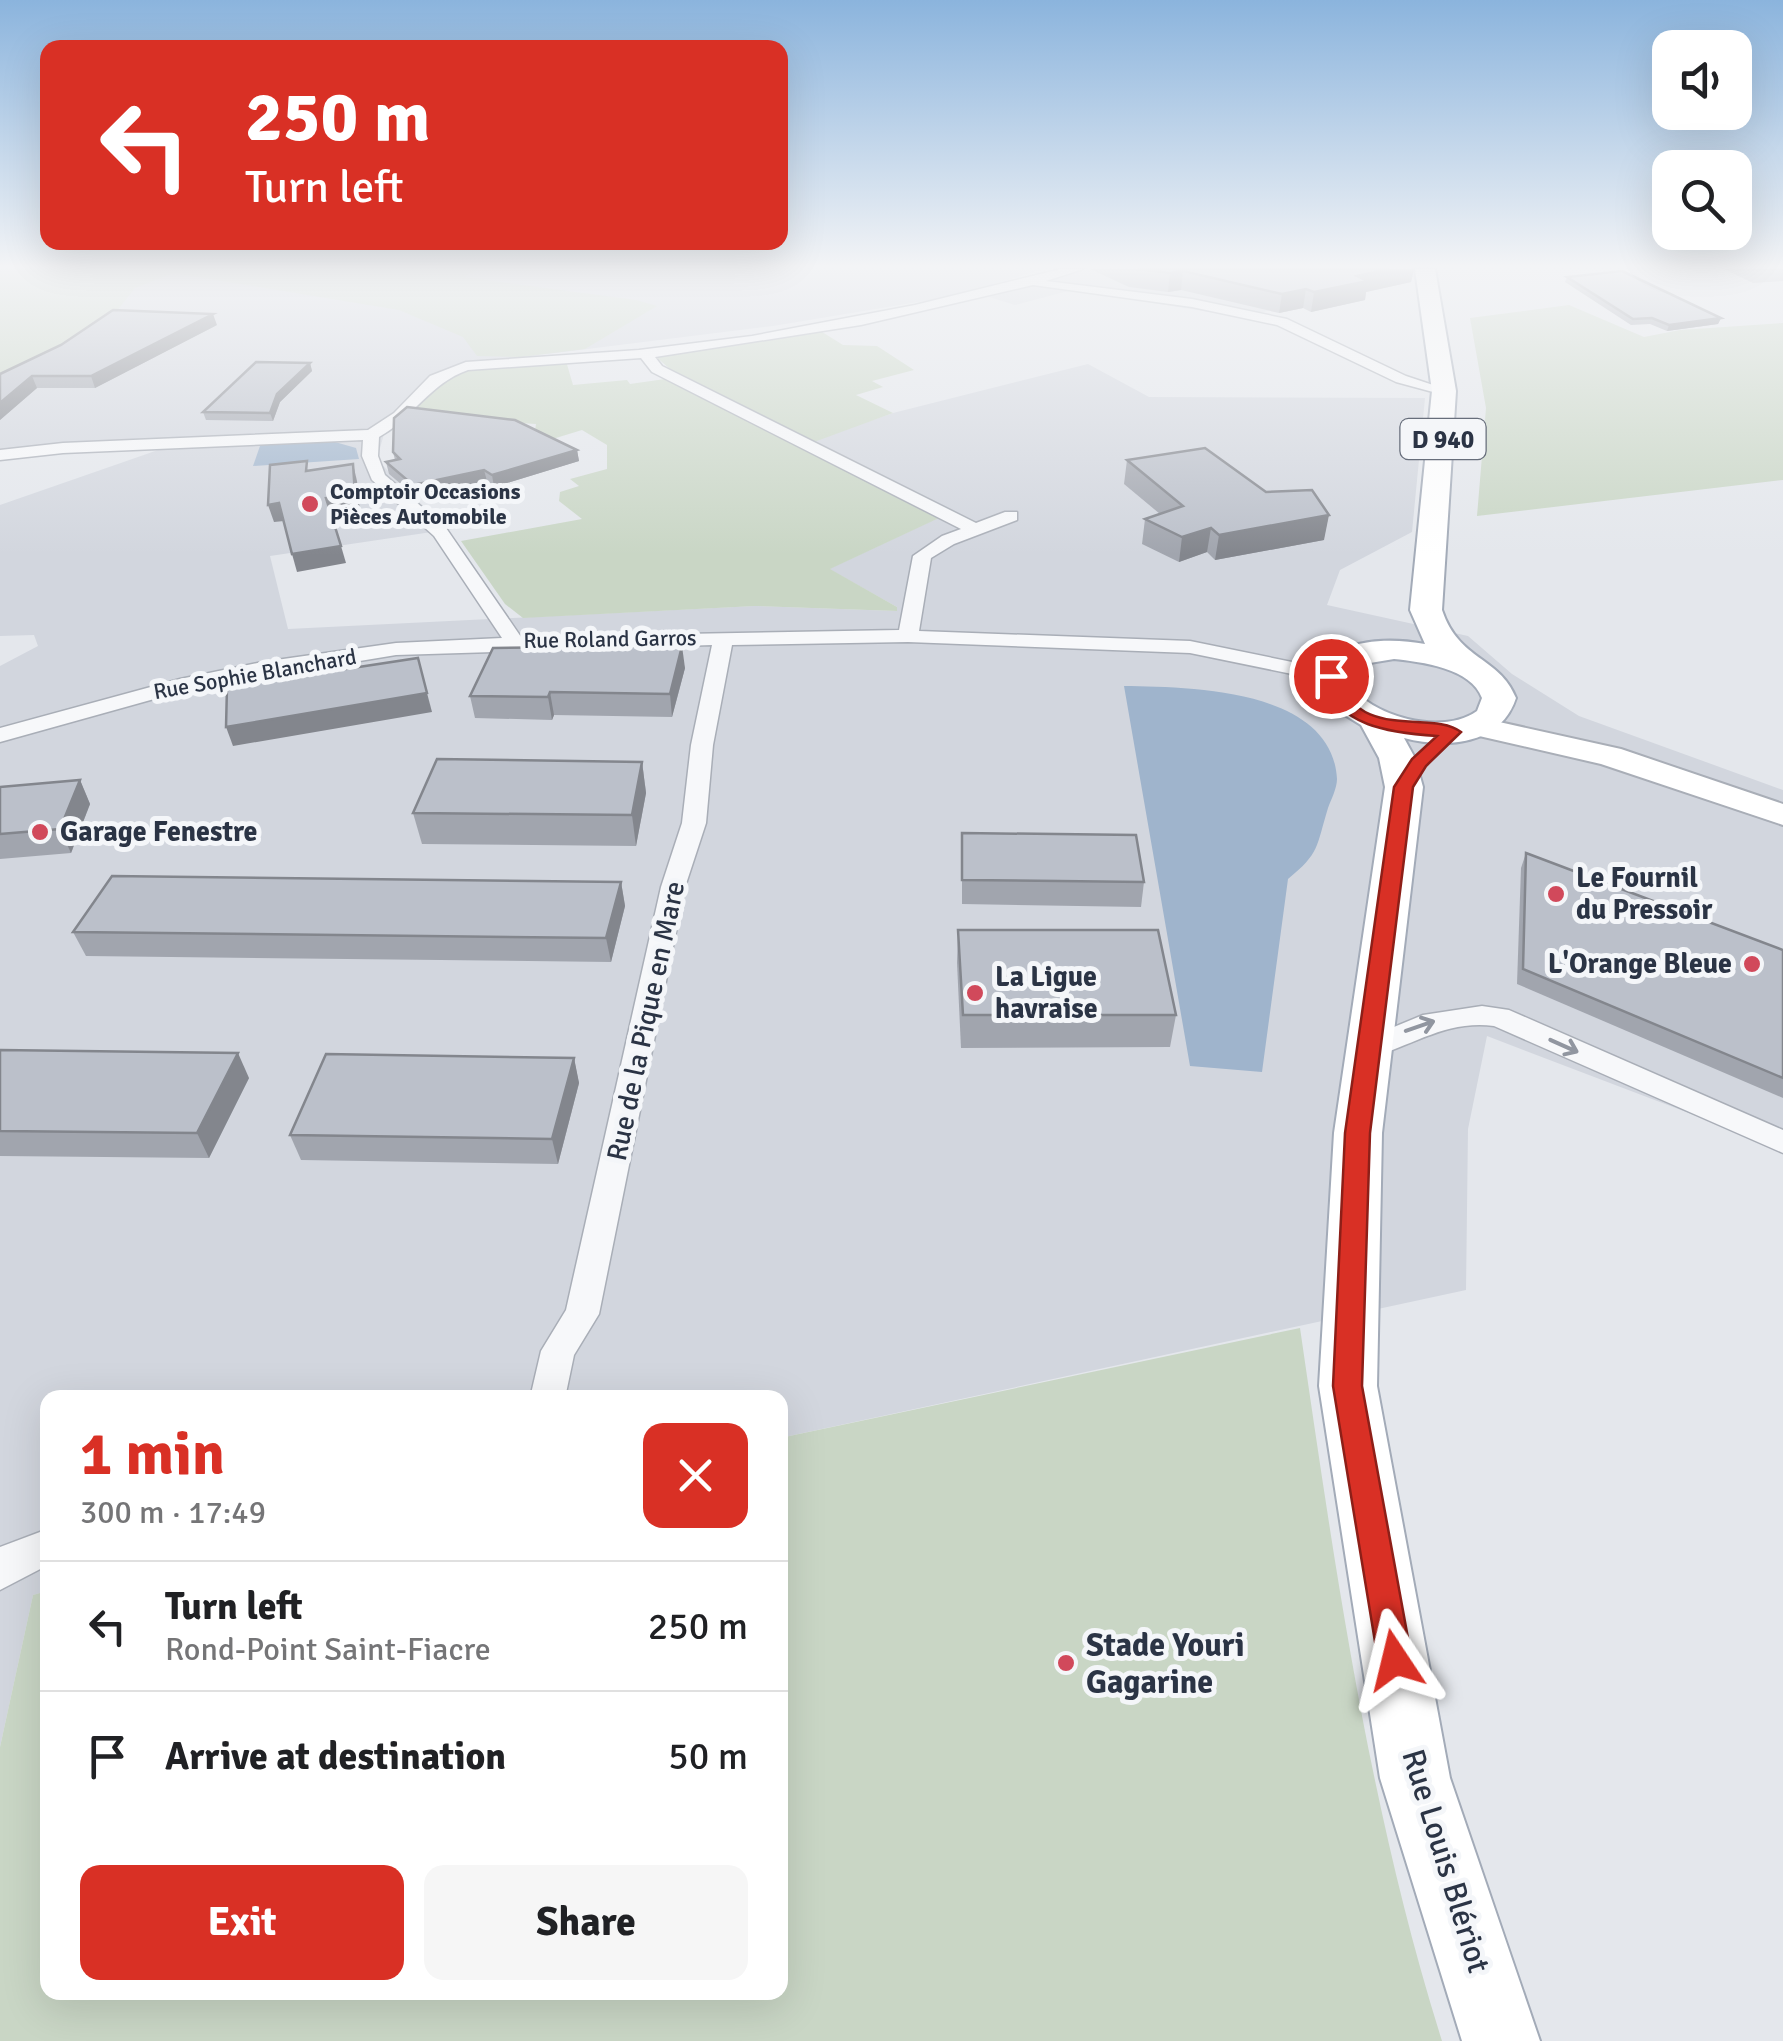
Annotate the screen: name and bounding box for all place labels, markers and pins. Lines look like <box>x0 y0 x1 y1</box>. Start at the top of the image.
place label: Comptoir Occasions Pièces Automobile <box>330 478 521 530</box>
marker: Comptoir Occasions Pièces Automobile <box>299 493 321 515</box>
pin <box>1289 634 1374 719</box>
place label: Garage Fenestre <box>60 815 258 849</box>
marker: Garage Fenestre <box>29 821 51 843</box>
place label: Le Fournil du Pressoir <box>1576 861 1713 927</box>
marker: Le Fournil du Pressoir <box>1545 883 1567 905</box>
place label: L'Orange Bleue <box>1548 947 1732 981</box>
marker: L'Orange Bleue <box>1741 953 1763 975</box>
place label: La Ligue havraise <box>995 960 1098 1026</box>
marker: La Ligue havraise <box>964 982 986 1004</box>
place label: Stade Youri Gagarine <box>1086 1626 1245 1702</box>
marker: Stade Youri Gagarine <box>1055 1652 1077 1674</box>

